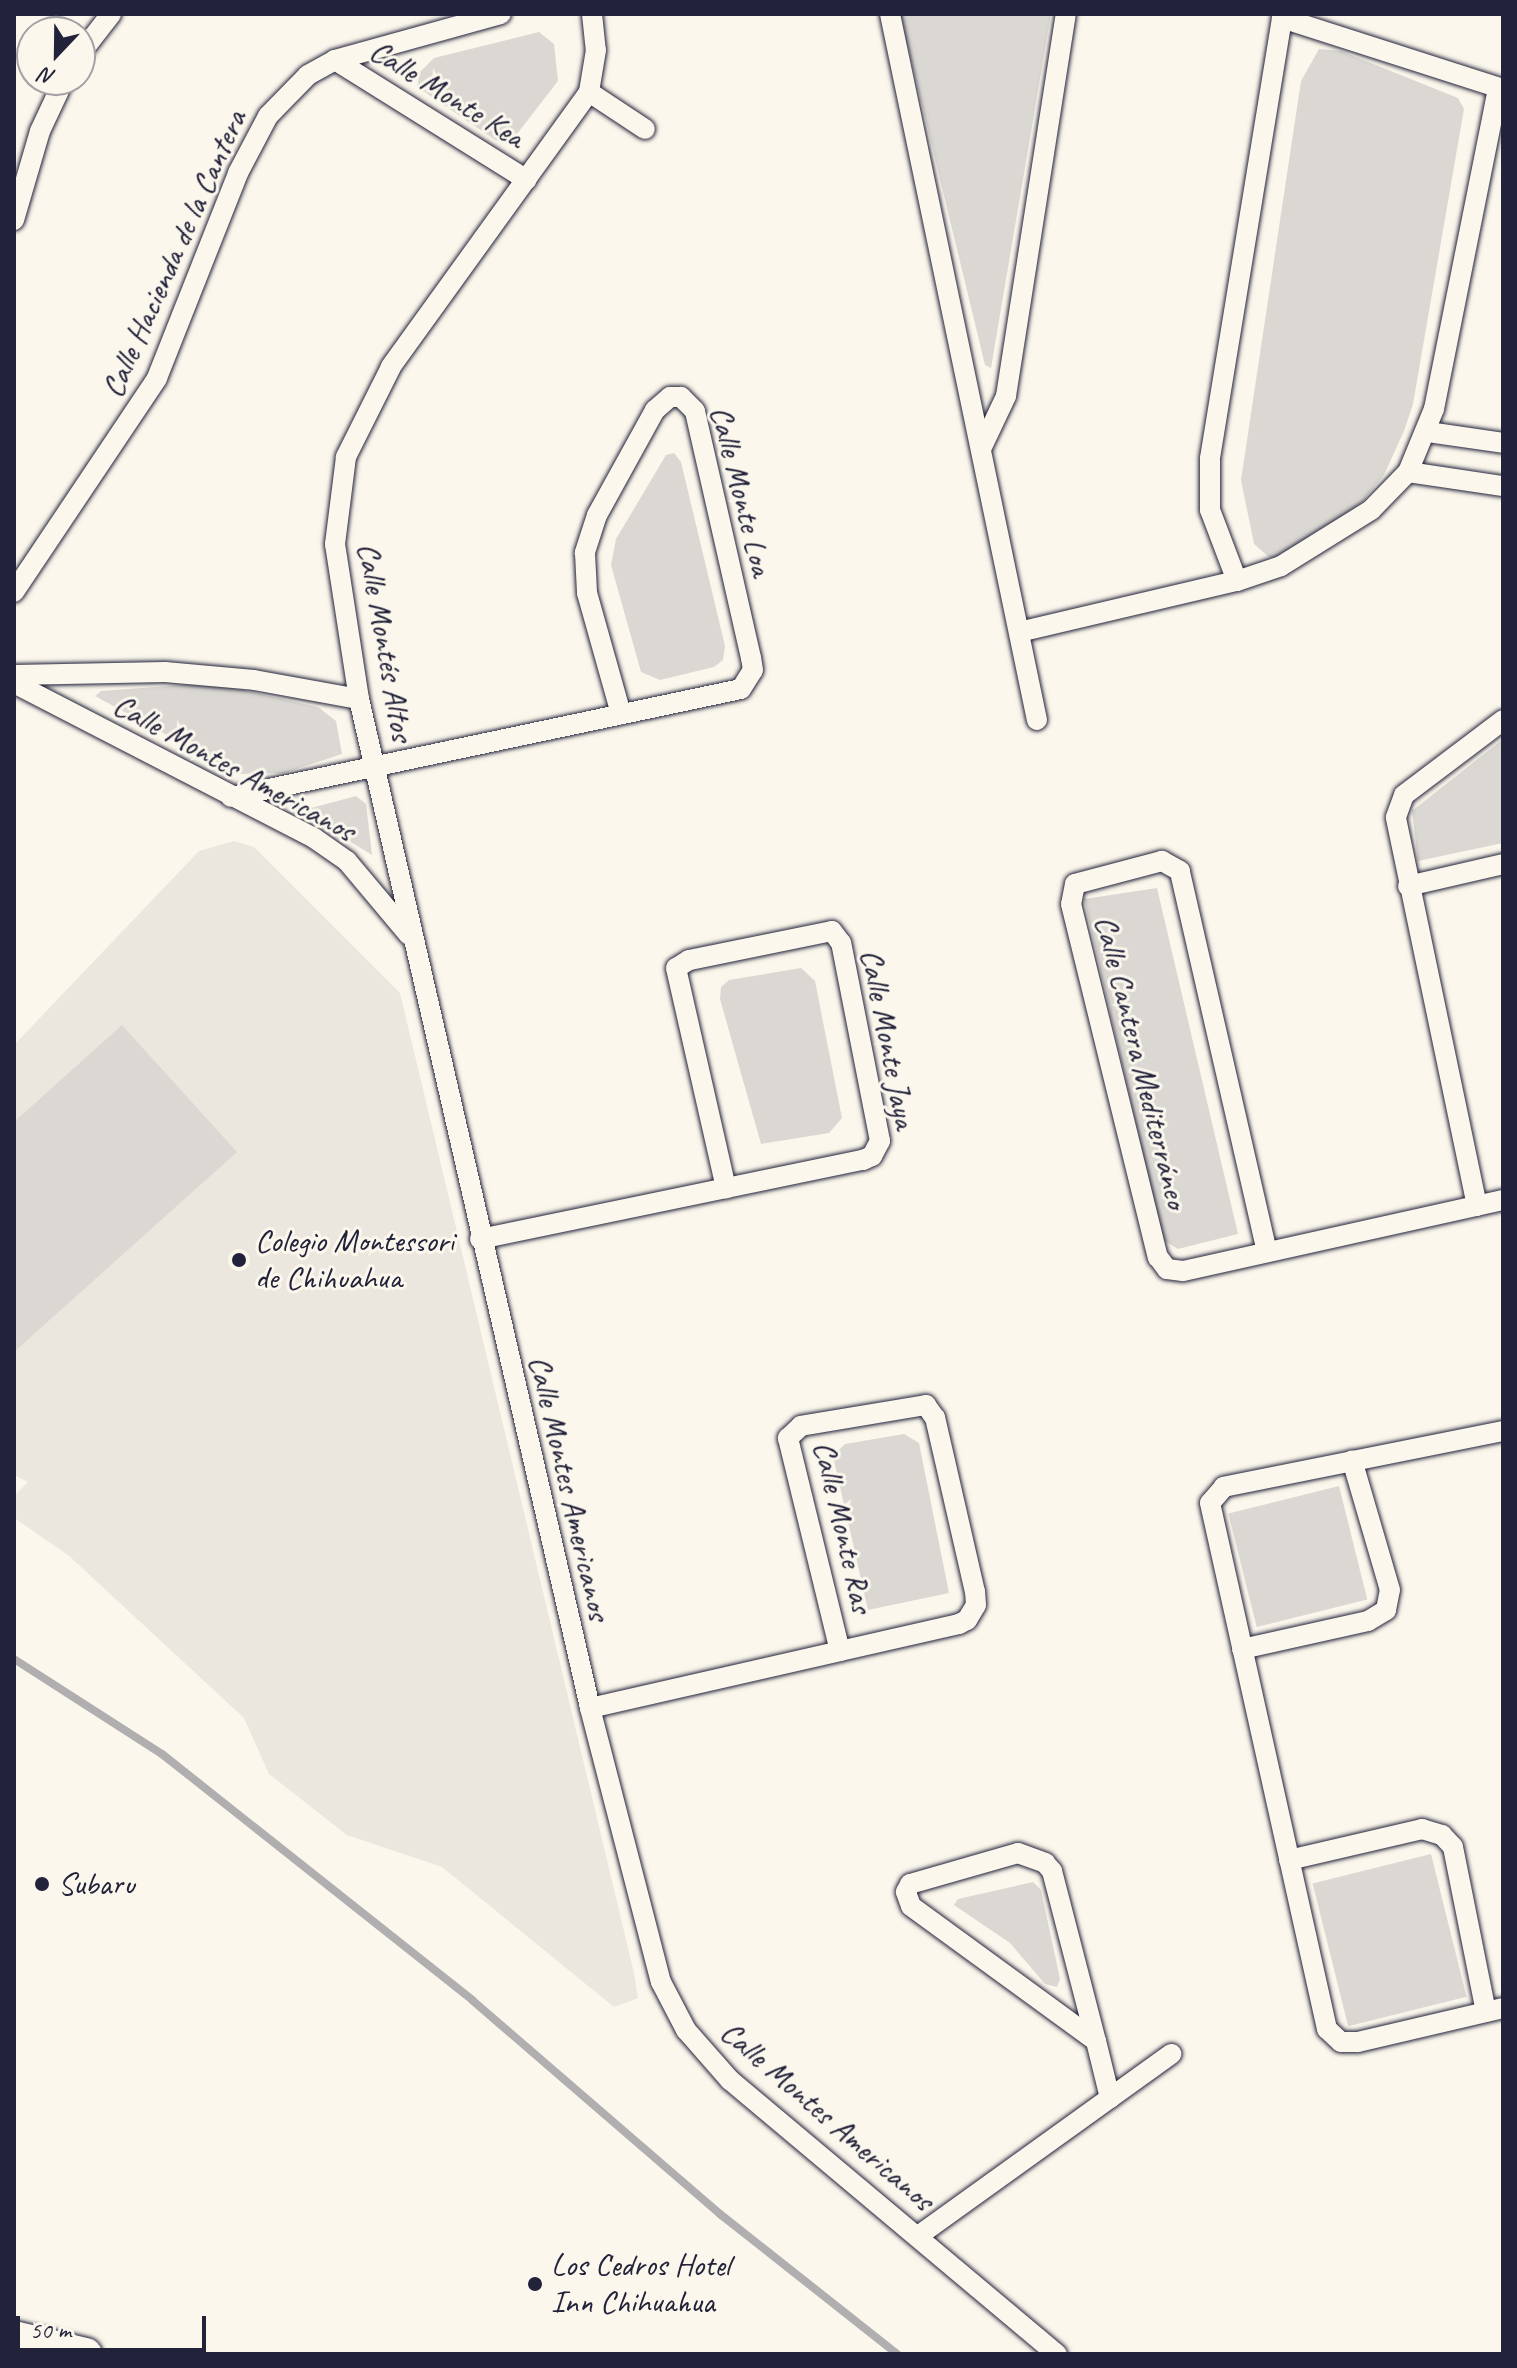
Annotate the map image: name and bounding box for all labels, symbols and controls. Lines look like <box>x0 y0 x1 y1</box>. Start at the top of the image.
north arrow <box>16 16 96 96</box>
street label: Calle Monte Kea <box>363 32 531 156</box>
text: N <box>36 61 59 92</box>
street label: Calle Hacienda de la Cantera <box>93 103 255 405</box>
street label: Calle Monte Loa <box>701 402 781 580</box>
street label: Calle Montés Altos <box>349 540 421 744</box>
street label: Calle Montes Americanos <box>107 686 361 850</box>
street label: Calle Cantera Mediterráneo <box>1086 911 1196 1213</box>
street label: Calle Monte Jaya <box>852 946 924 1132</box>
place label: Colegio Montessori de Chihuahua <box>255 1223 454 1298</box>
marker: Colegio Montessori de Chihuahua <box>230 1251 248 1269</box>
street label: Calle Montes Americanos <box>520 1352 618 1624</box>
street label: Calle Monte Ras <box>804 1436 882 1618</box>
place label: Subaru <box>58 1865 135 1903</box>
marker: Subaru <box>33 1875 51 1893</box>
street label: Calle Montes Americanos <box>713 2013 941 2219</box>
place label: Los Cedros Hotel Inn Chihuahua <box>551 2247 730 2322</box>
marker: Los Cedros Hotel Inn Chihuahua <box>526 2275 544 2293</box>
scale bar <box>20 2300 210 2350</box>
text: 50 m <box>30 2315 71 2345</box>

